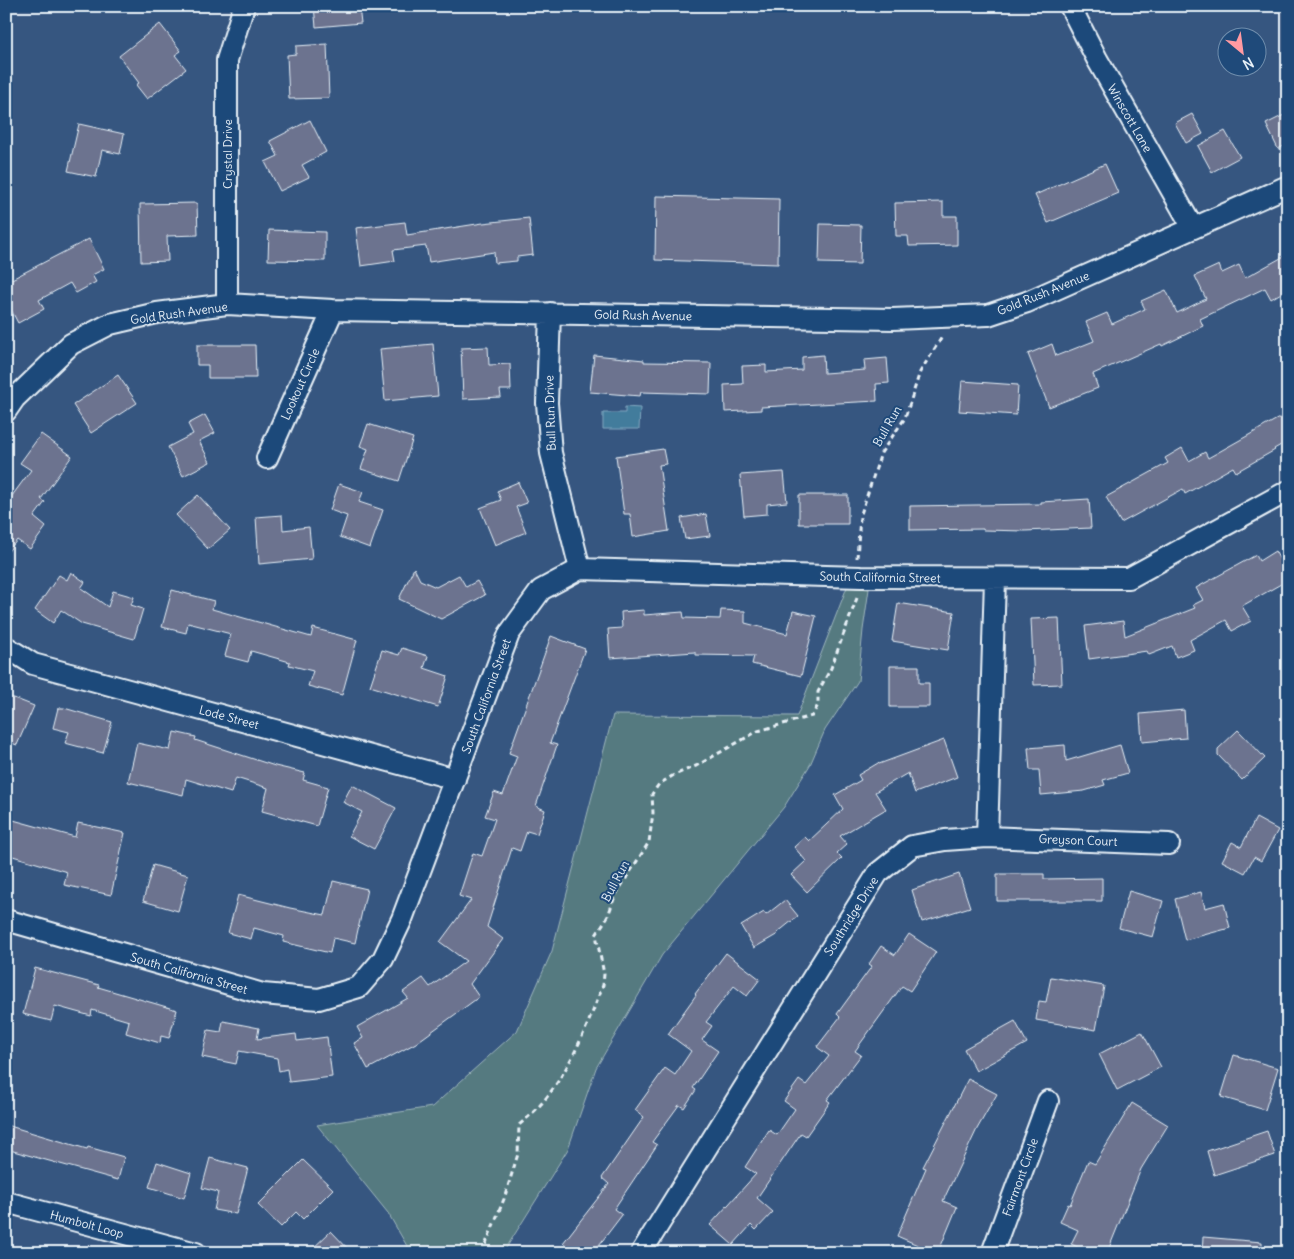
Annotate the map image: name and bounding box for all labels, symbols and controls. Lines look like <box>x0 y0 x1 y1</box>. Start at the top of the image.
north arrow <box>1216 28 1266 78</box>
text: N <box>1240 53 1257 74</box>
street label: Winscott Lane <box>1104 81 1156 155</box>
street label: Crystal Drive <box>220 119 235 189</box>
street label: Gold Rush Avenue <box>995 268 1091 318</box>
street label: Gold Rush Avenue <box>129 299 229 327</box>
street label: Gold Rush Avenue <box>594 307 692 323</box>
street label: Lookout Circle <box>277 346 323 422</box>
street label: Bull Run Drive <box>541 375 559 451</box>
street label: Bull Run <box>869 403 905 449</box>
street label: South California Street <box>819 568 941 586</box>
street label: South California Street <box>458 637 514 755</box>
street label: Lode Street <box>197 702 261 732</box>
street label: Greyson Court <box>1038 831 1118 849</box>
street label: Bull Run <box>598 858 632 904</box>
street label: Southridge Drive <box>821 874 881 958</box>
street label: South California Street <box>129 949 249 997</box>
street label: Fairmont Circle <box>999 1136 1041 1218</box>
street label: Humbolt Loop <box>48 1207 126 1241</box>

